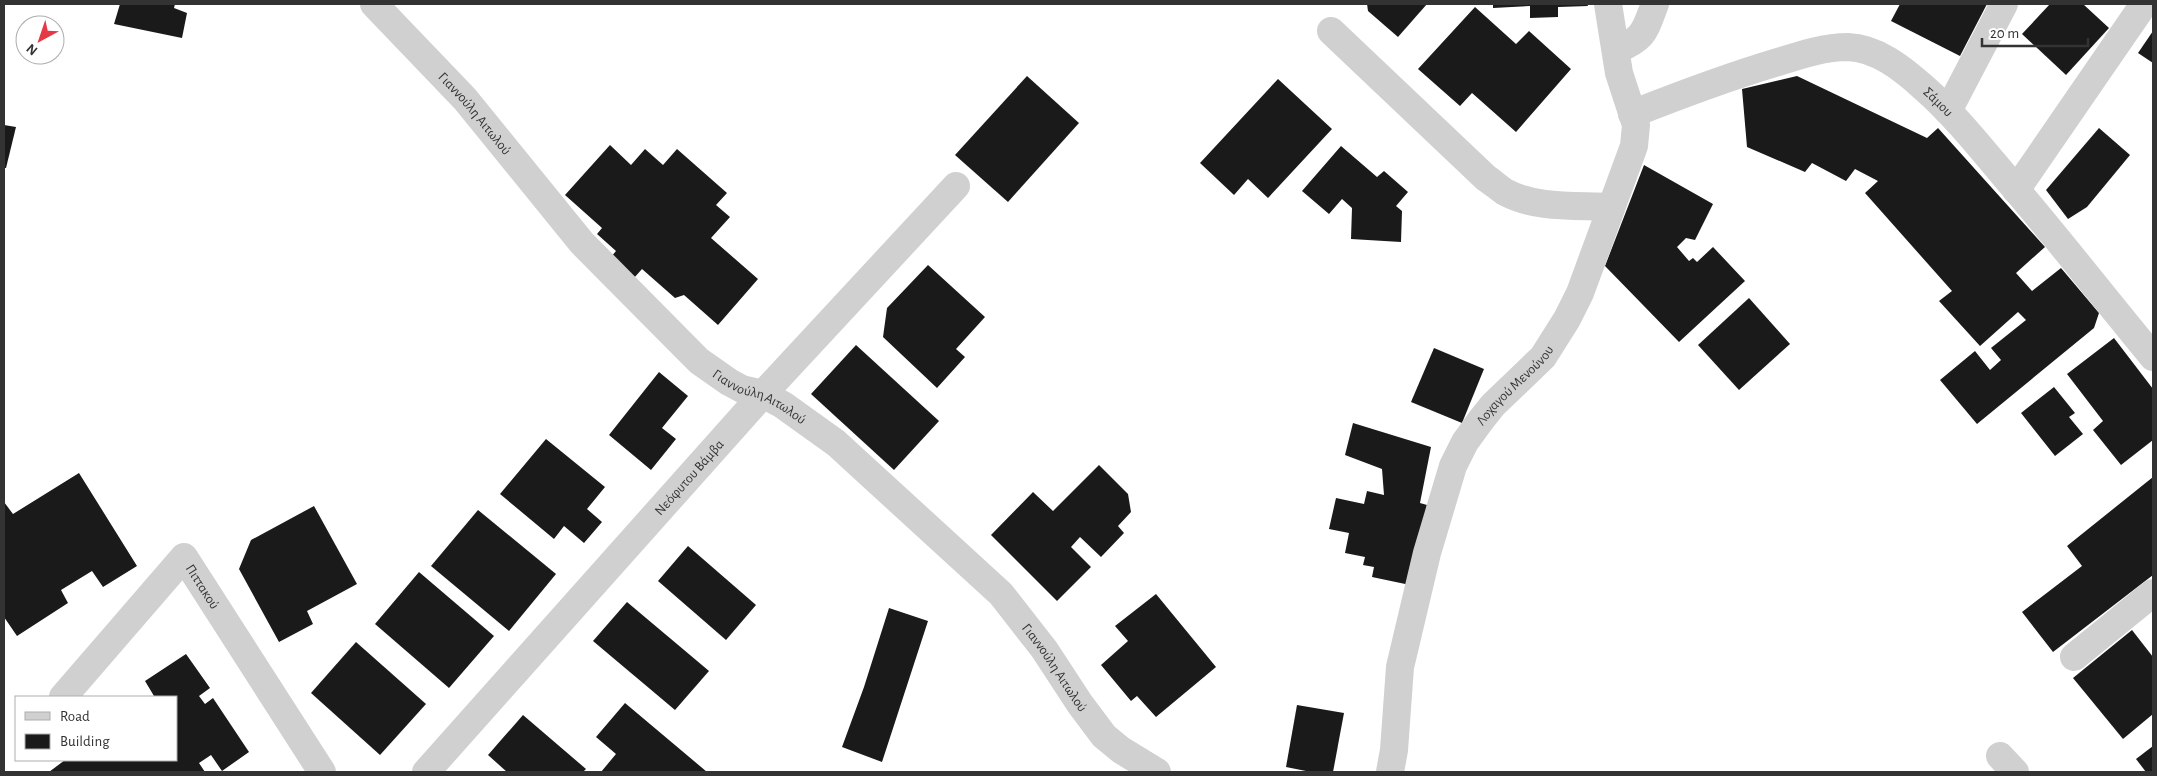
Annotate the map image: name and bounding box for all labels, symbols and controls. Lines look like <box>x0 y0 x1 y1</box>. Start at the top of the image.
north arrow <box>15 15 65 65</box>
scale bar <box>1982 15 2088 47</box>
text: 20 m <box>1990 26 2019 41</box>
text: N <box>24 41 41 58</box>
street label: Γιαννούλη Αιτωλού <box>435 70 513 158</box>
street label: Σάμου <box>1920 85 1955 120</box>
street label: Λοχαγού Μενούνου <box>1474 343 1556 428</box>
street label: Γιαννούλη Αιτωλού <box>710 367 808 427</box>
street label: Νεόφυτου Βάμβα <box>652 437 727 518</box>
street label: Πιττακού <box>183 562 221 612</box>
street label: Γιαννούλη Αιτωλού <box>1019 621 1089 715</box>
legend <box>15 696 178 761</box>
text: Road <box>60 709 90 724</box>
text: Building <box>60 734 110 749</box>

